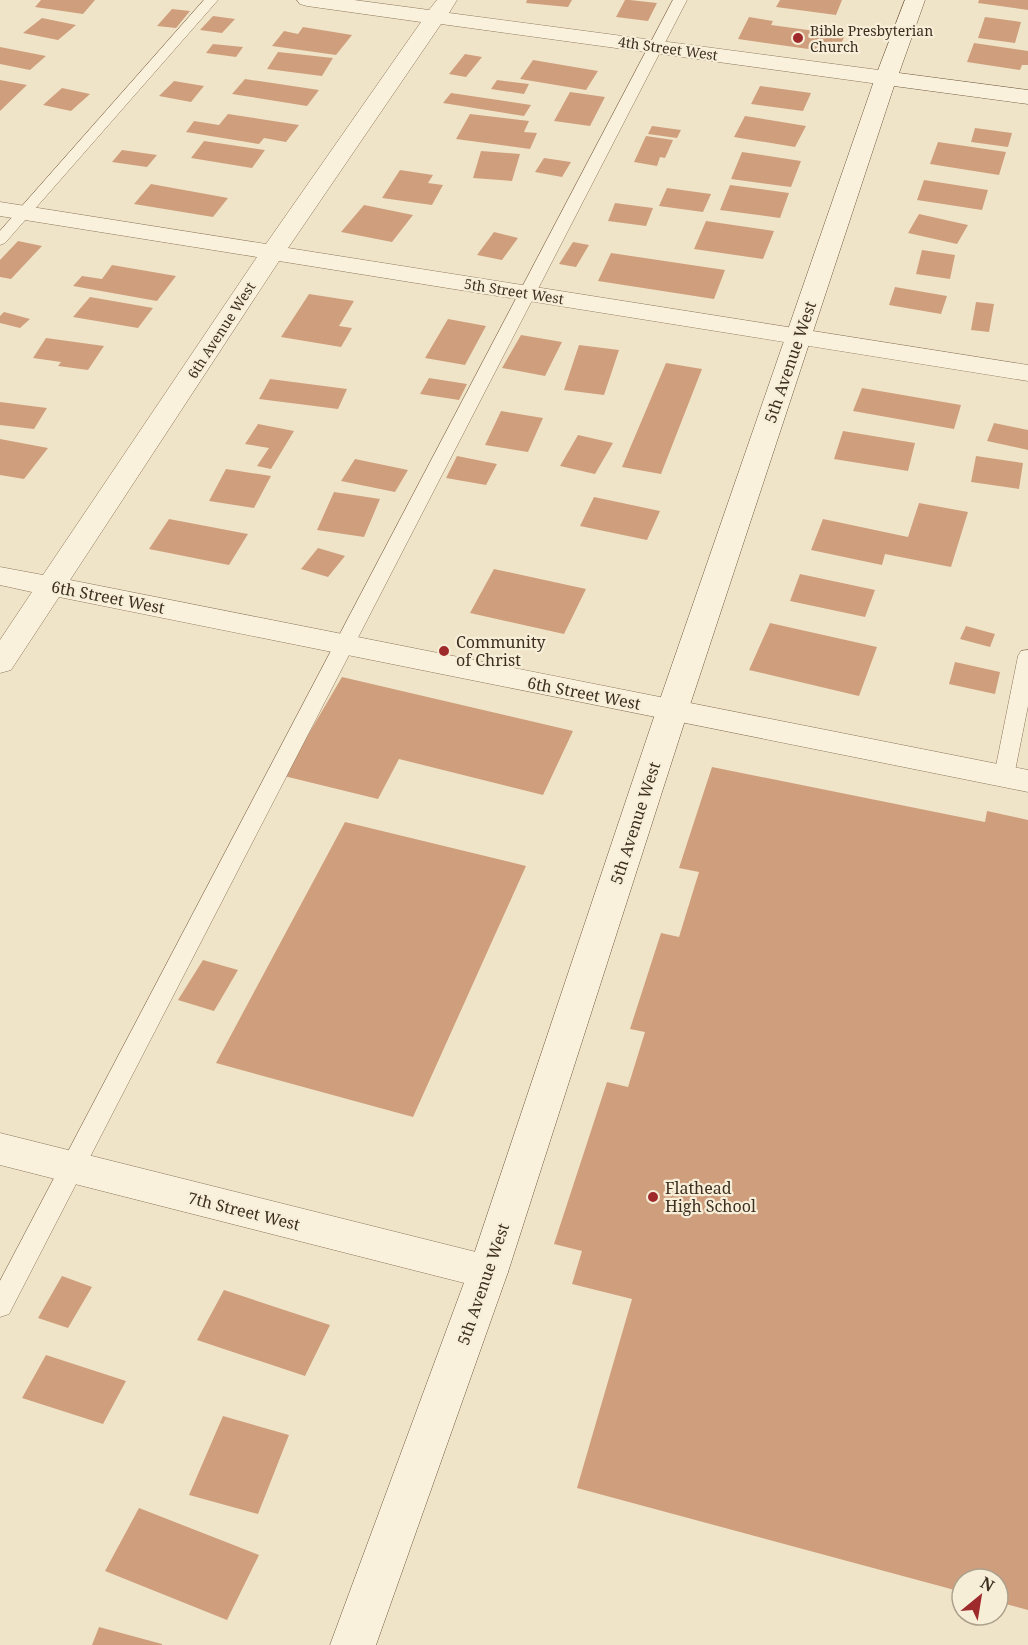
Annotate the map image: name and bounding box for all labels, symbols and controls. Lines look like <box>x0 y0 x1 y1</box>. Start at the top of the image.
place label: Bible Presbyterian Church <box>810 21 933 56</box>
marker: Bible Presbyterian Church <box>791 31 805 45</box>
street label: 4th Street West <box>617 32 719 64</box>
street label: 5th Street West <box>463 274 565 308</box>
street label: 6th Avenue West <box>183 278 259 382</box>
street label: 5th Avenue West <box>759 298 821 426</box>
street label: 6th Street West <box>50 575 167 619</box>
place label: Community of Christ <box>456 631 547 671</box>
marker: Community of Christ <box>437 644 451 658</box>
street label: 6th Street West <box>526 671 643 715</box>
street label: 5th Avenue West <box>605 759 665 887</box>
place label: Flathead High School <box>665 1177 756 1217</box>
street label: 7th Street West <box>186 1186 303 1236</box>
marker: Flathead High School <box>646 1190 660 1204</box>
street label: 5th Avenue West <box>452 1220 514 1348</box>
north arrow <box>950 1567 1010 1627</box>
text: N <box>977 1571 999 1597</box>

